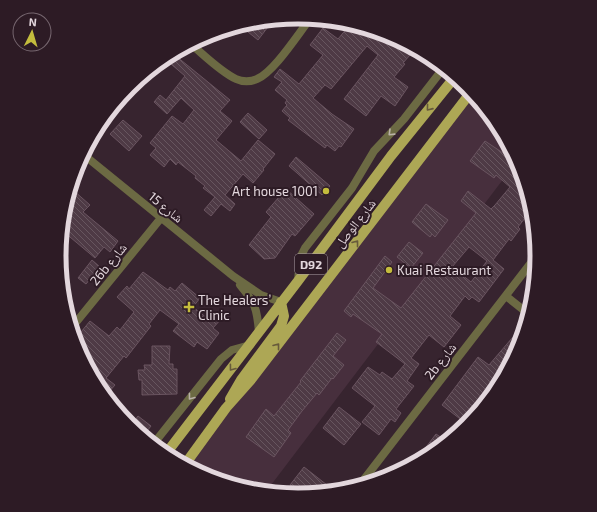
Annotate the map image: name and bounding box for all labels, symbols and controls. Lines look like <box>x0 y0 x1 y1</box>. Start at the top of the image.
north arrow <box>12 12 52 52</box>
text: N <box>28 15 37 28</box>
one-way arrow <box>427 104 434 111</box>
one-way arrow <box>388 128 396 136</box>
place label: Art house 1001 <box>232 183 318 199</box>
marker: Art house 1001 <box>321 186 331 196</box>
street label: شارع 15 <box>144 188 186 227</box>
street label: شارع الوصل <box>331 195 381 252</box>
street label: 26b شارع <box>86 240 131 290</box>
one-way arrow <box>352 240 359 247</box>
road number: D92 <box>295 254 327 274</box>
place label: Kuai Restaurant <box>397 262 491 278</box>
marker: Kuai Restaurant <box>384 265 394 275</box>
place label: The Healers’ Clinic <box>198 292 271 323</box>
marker: The Healers’ Clinic <box>183 301 195 313</box>
street label: 2b شارع <box>421 339 461 384</box>
one-way arrow <box>273 343 280 350</box>
one-way arrow <box>230 363 237 370</box>
one-way arrow <box>189 392 196 399</box>

